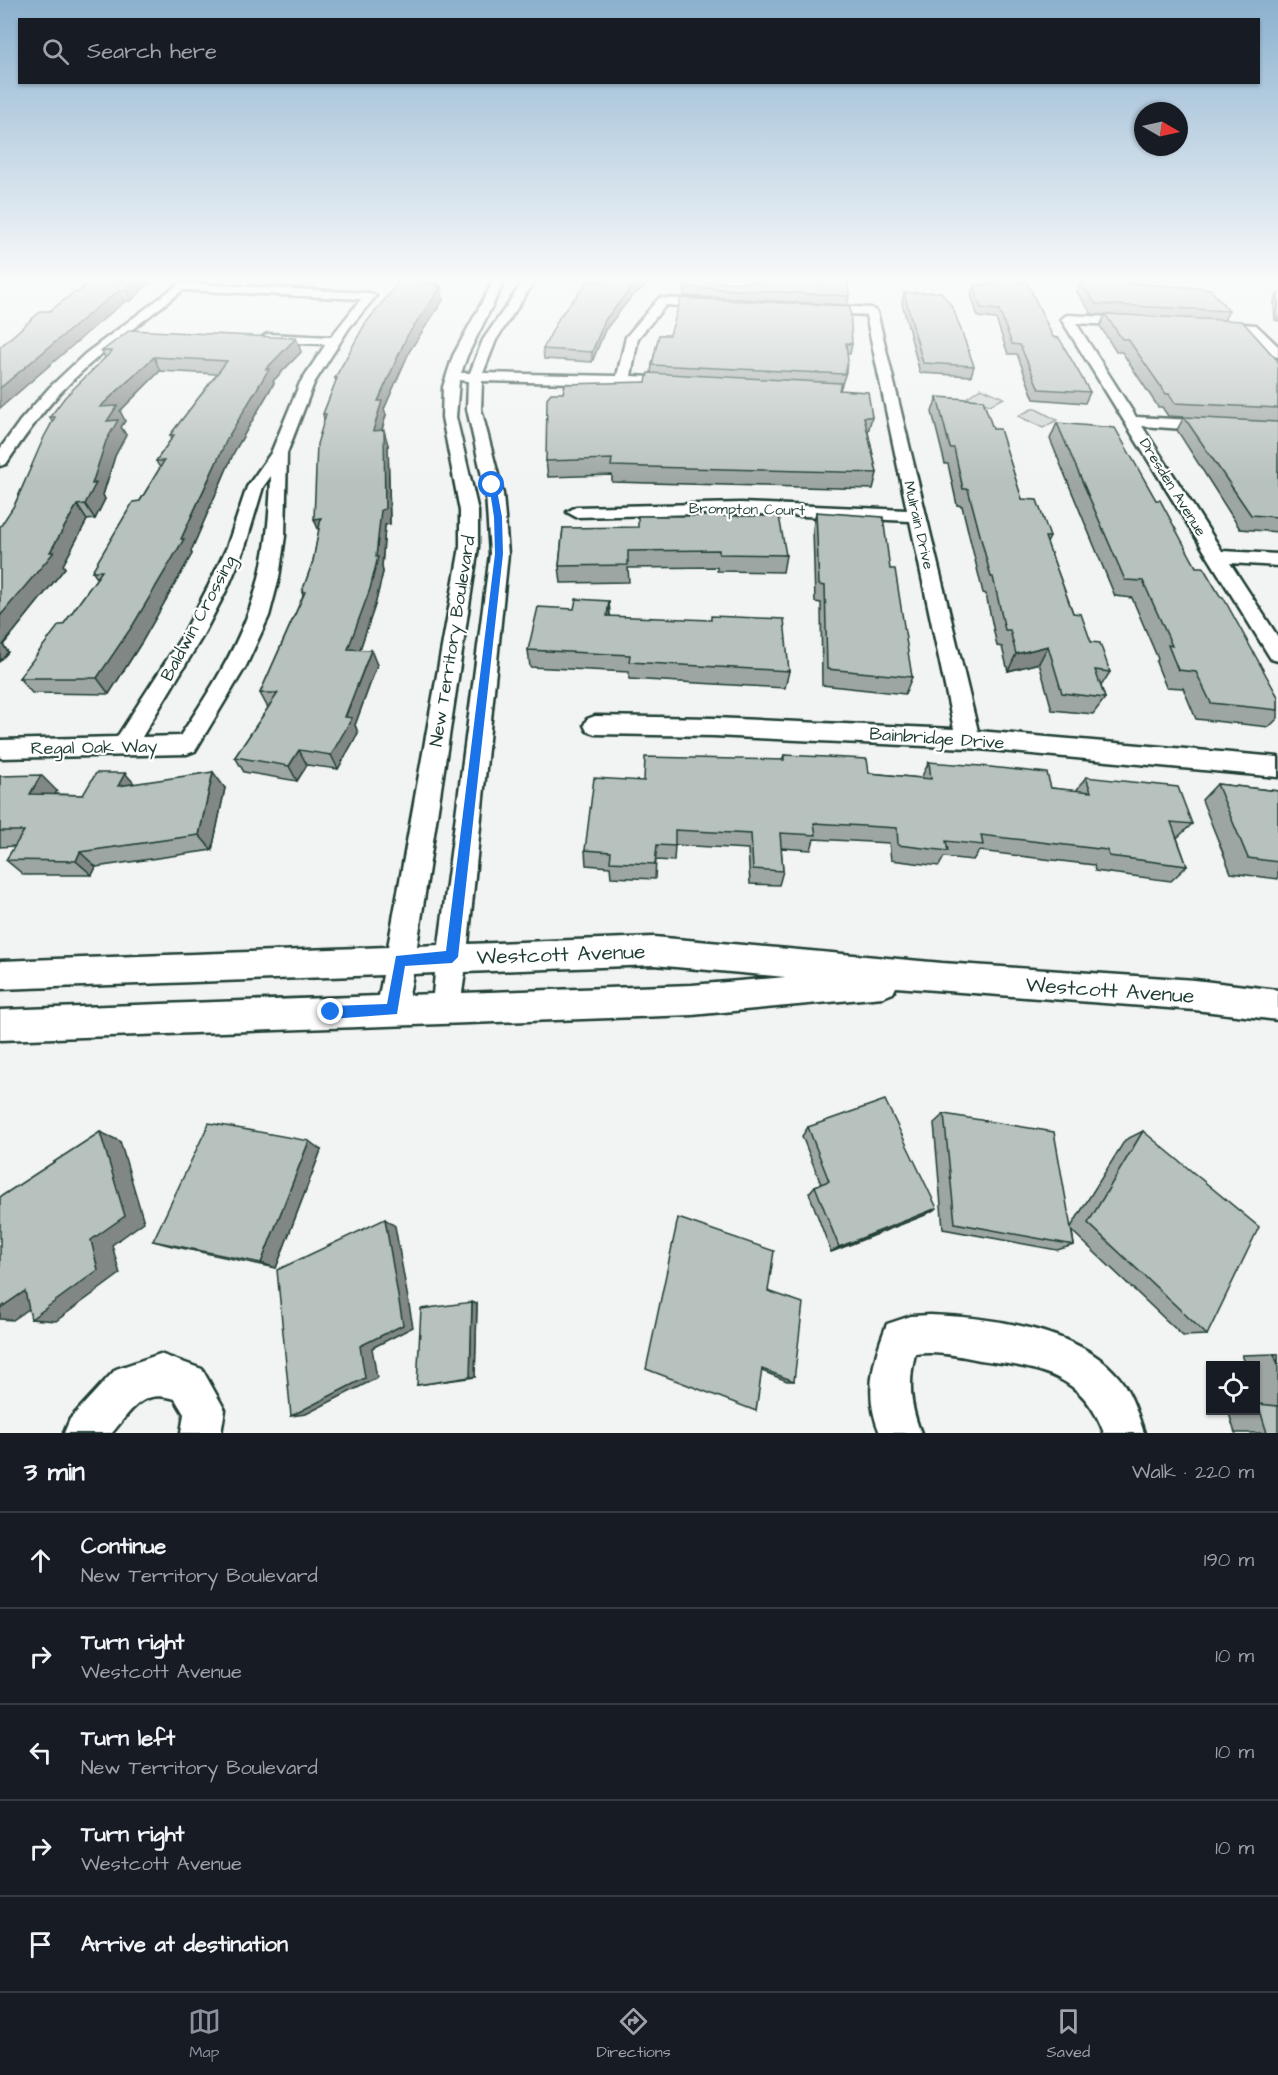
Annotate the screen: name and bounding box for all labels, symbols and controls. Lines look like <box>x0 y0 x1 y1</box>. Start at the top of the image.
search box <box>18 18 1260 84</box>
icon: search <box>39 35 72 68</box>
text: Search here <box>87 36 217 67</box>
north arrow <box>1134 102 1188 156</box>
street label: Dresden Avenue <box>1134 434 1211 540</box>
route start <box>478 471 504 497</box>
street label: Mulrain Drive <box>898 479 939 571</box>
street label: Brompton Court <box>689 498 805 521</box>
street label: New Territory Boulevard <box>423 534 482 748</box>
street label: Baldwin Crossing <box>155 551 243 686</box>
street label: Bainbridge Drive <box>869 721 1006 757</box>
street label: Regal Oak Way <box>31 734 158 762</box>
street label: Westcott Avenue <box>476 937 646 972</box>
street label: Westcott Avenue <box>1025 970 1195 1011</box>
route end <box>317 998 343 1024</box>
map controls <box>1206 1361 1260 1415</box>
button: locate <box>1206 1361 1260 1415</box>
text: 3 min <box>24 1454 85 1490</box>
text: Walk · 220 m <box>1132 1458 1254 1486</box>
text: Continue <box>81 1531 166 1562</box>
icon: ahead <box>24 1544 57 1577</box>
text: 190 m <box>1204 1546 1254 1574</box>
text: New Territory Boulevard <box>81 1562 318 1590</box>
text: Turn right <box>81 1627 184 1658</box>
icon: right <box>24 1640 57 1673</box>
text: 10 m <box>1215 1642 1254 1670</box>
text: Westcott Avenue <box>81 1658 242 1686</box>
text: Turn left <box>81 1723 175 1754</box>
icon: left <box>24 1736 57 1769</box>
text: 10 m <box>1215 1738 1254 1766</box>
text: New Territory Boulevard <box>81 1754 318 1782</box>
text: Turn right <box>81 1819 184 1850</box>
icon: right <box>24 1832 57 1865</box>
text: 10 m <box>1215 1834 1254 1862</box>
text: Westcott Avenue <box>81 1850 242 1878</box>
icon: arrive <box>24 1928 57 1961</box>
text: Arrive at destination <box>81 1929 288 1960</box>
tab: Map <box>188 2005 221 2063</box>
tab: Directions <box>597 2005 671 2063</box>
tab: Saved <box>1047 2005 1090 2063</box>

